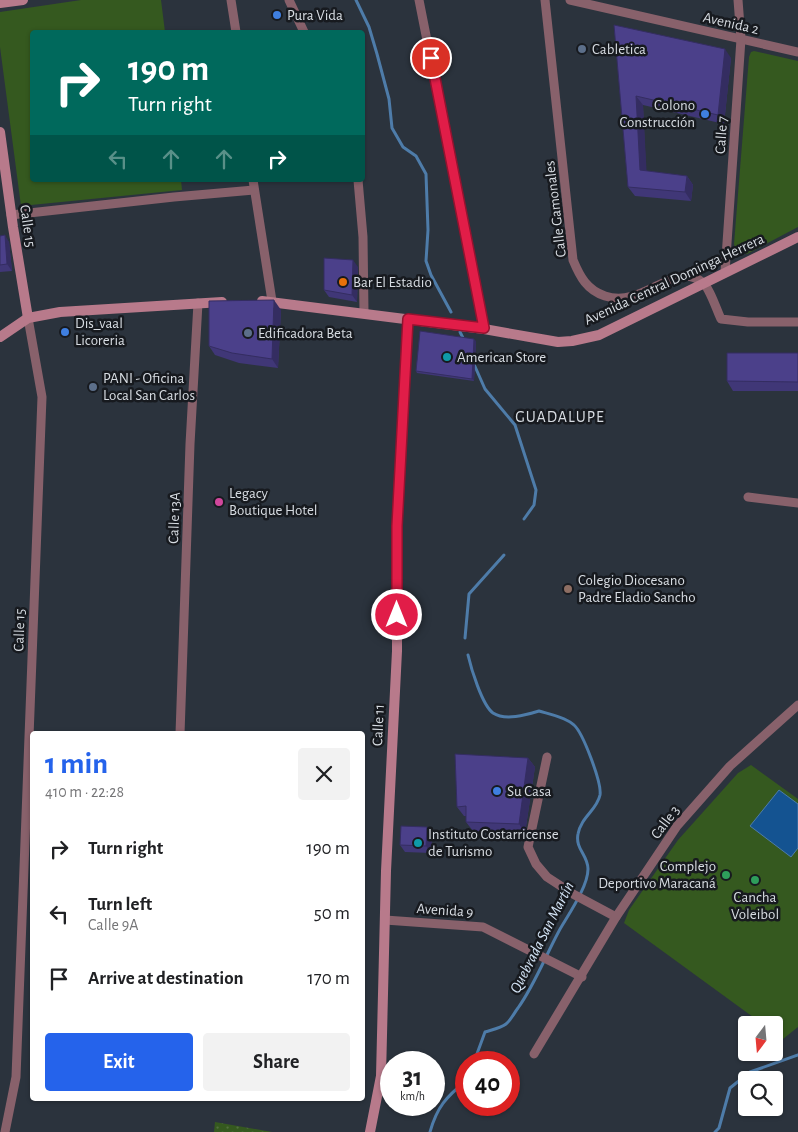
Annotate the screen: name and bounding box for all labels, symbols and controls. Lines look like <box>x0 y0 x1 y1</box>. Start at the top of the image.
place label: Pura Vida <box>287 8 343 23</box>
marker: Pura Vida <box>271 9 283 21</box>
street label: Avenida 2 <box>702 10 760 37</box>
pin <box>410 37 452 79</box>
place label: Cabletica <box>592 42 646 57</box>
marker: Cabletica <box>576 43 588 55</box>
icon: arrive <box>417 44 445 72</box>
icon: right <box>45 50 110 115</box>
text: 190 m <box>128 52 209 87</box>
text: Turn right <box>128 93 212 115</box>
place label: Colono Construcción <box>620 98 695 130</box>
marker: Colono Construcción <box>699 108 711 120</box>
street label: Calle 7 <box>713 116 730 154</box>
icon: left <box>104 145 132 173</box>
icon: ahead <box>157 145 185 173</box>
icon: ahead <box>210 145 238 173</box>
icon: right <box>263 145 291 173</box>
street label: Calle Gamonales <box>542 160 569 258</box>
street label: Calle 15 <box>17 204 38 248</box>
street label: Avenida Central Dominga Herrera <box>582 231 767 328</box>
place label: Bar El Estadio <box>353 275 432 290</box>
marker: Bar El Estadio <box>337 276 349 288</box>
place label: Dis_vaal Licoreria <box>75 316 125 348</box>
marker: Dis_vaal Licoreria <box>59 326 71 338</box>
place label: Edificadora Beta <box>258 326 353 341</box>
marker: Edificadora Beta <box>242 327 254 339</box>
place label: American Store <box>457 350 546 365</box>
marker: American Store <box>441 351 453 363</box>
place label: PANI - Oficina Local San Carlos <box>103 371 195 403</box>
marker: PANI - Oficina Local San Carlos <box>87 381 99 393</box>
district label: GUADALUPE <box>515 409 605 425</box>
place label: Legacy Boutique Hotel <box>229 486 318 518</box>
street label: Calle 13A <box>166 492 183 544</box>
marker: Legacy Boutique Hotel <box>213 496 225 508</box>
place label: Colegio Diocesano Padre Eladio Sancho <box>578 573 696 605</box>
marker: Colegio Diocesano Padre Eladio Sancho <box>562 583 574 595</box>
position arrow <box>370 588 422 640</box>
street label: Calle 15 <box>11 608 28 652</box>
street label: Calle 11 <box>370 704 387 746</box>
button: close <box>298 748 350 800</box>
text: 1 min <box>45 749 108 779</box>
text: 410 m · 22:28 <box>45 784 124 800</box>
place label: Su Casa <box>507 784 551 799</box>
marker: Su Casa <box>491 785 503 797</box>
street label: Calle 3 <box>648 803 683 842</box>
place label: Instituto Costarricense de Turismo <box>428 827 559 859</box>
icon: right <box>45 835 73 863</box>
marker: Instituto Costarricense de Turismo <box>412 837 424 849</box>
text: Turn right <box>88 839 163 858</box>
text: 190 m <box>306 839 350 858</box>
place label: Complejo Deportivo Maracaná <box>598 859 716 891</box>
marker: Complejo Deportivo Maracaná <box>720 869 732 881</box>
marker: Cancha Voleibol <box>749 874 761 886</box>
water label: Quebrada San Martín <box>507 879 578 996</box>
place label: Cancha Voleibol <box>731 890 779 922</box>
text: Turn left <box>88 895 152 914</box>
icon: left <box>45 900 73 928</box>
street label: Avenida 9 <box>416 901 474 920</box>
text: 50 m <box>314 904 350 923</box>
text: Calle 9A <box>88 917 138 933</box>
icon: arrive <box>45 965 73 993</box>
text: Arrive at destination <box>88 969 244 988</box>
text: 170 m <box>307 969 350 988</box>
north arrow <box>738 1016 782 1061</box>
map controls <box>738 1016 783 1116</box>
button: Exit <box>45 1033 193 1091</box>
button: Share <box>203 1033 350 1091</box>
speed limit sign: 40 <box>455 1051 520 1116</box>
text: 31 <box>403 1065 422 1090</box>
button: search <box>738 1071 783 1116</box>
text: km/h <box>400 1090 425 1102</box>

